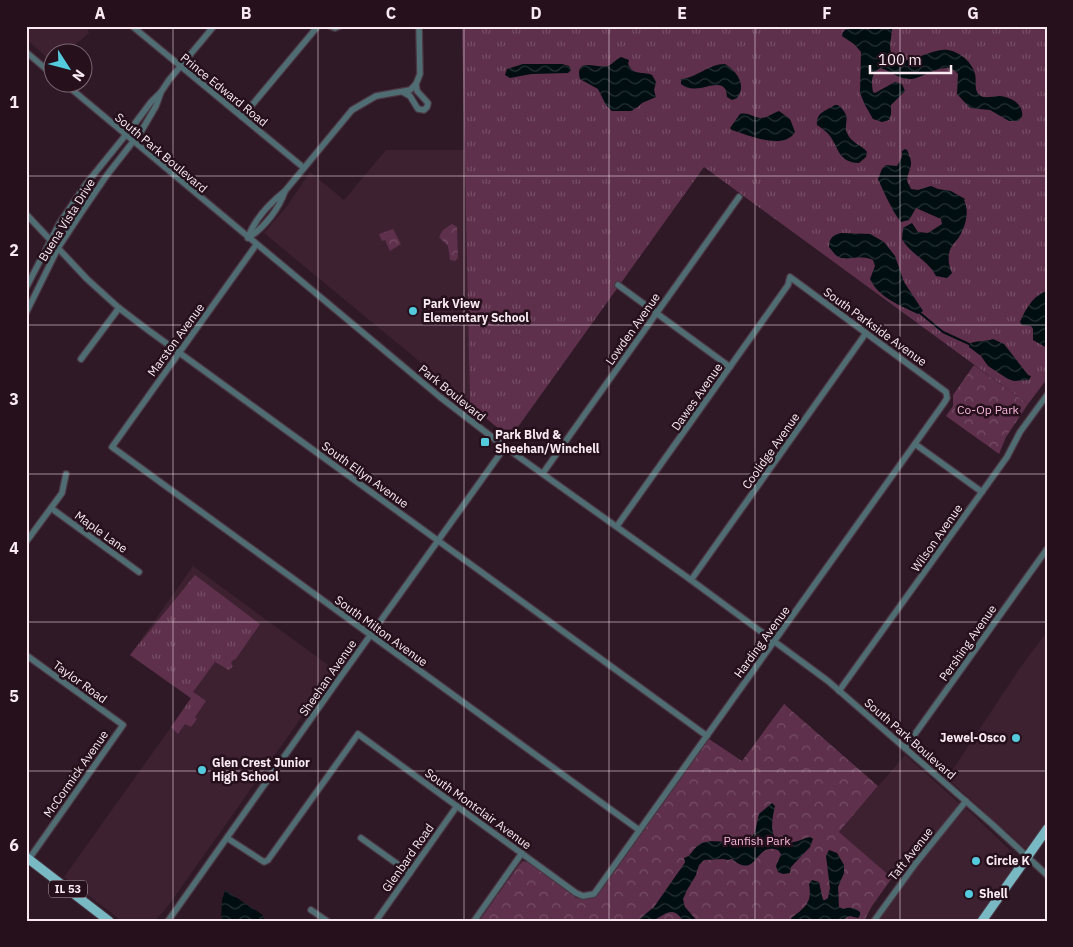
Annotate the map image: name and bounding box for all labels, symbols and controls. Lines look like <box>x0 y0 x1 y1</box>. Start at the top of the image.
text: A <box>95 3 106 23</box>
text: B <box>241 3 252 23</box>
text: C <box>386 3 396 23</box>
text: D <box>530 3 542 23</box>
text: E <box>677 3 687 23</box>
text: F <box>822 3 832 23</box>
text: G <box>967 3 979 23</box>
north arrow <box>42 42 92 92</box>
scale bar <box>870 42 952 74</box>
street label: Prince Edward Road <box>178 50 271 129</box>
text: 100 m <box>878 50 922 69</box>
text: N <box>68 66 89 85</box>
text: 1 <box>9 92 19 112</box>
street label: South Park Boulevard <box>112 110 211 196</box>
street label: Buena Vista Drive <box>35 175 98 264</box>
text: 2 <box>9 240 19 260</box>
street label: South Parkside Avenue <box>821 284 930 369</box>
street label: Lowden Avenue <box>602 289 663 368</box>
place label: Park View Elementary School <box>423 296 529 325</box>
street label: Marston Avenue <box>144 300 207 379</box>
marker: Park View Elementary School <box>407 305 419 317</box>
street label: Dawes Avenue <box>668 360 726 433</box>
street label: Park Boulevard <box>416 361 489 424</box>
text: 3 <box>9 389 19 409</box>
park label: Co-Op Park <box>957 402 1020 417</box>
street label: Coolidge Avenue <box>739 409 803 492</box>
place label: Park Blvd & Sheehan/Winchell <box>495 427 600 456</box>
marker: Park Blvd & Sheehan/Winchell <box>479 436 491 448</box>
street label: South Ellyn Avenue <box>319 438 412 511</box>
street label: Wilson Avenue <box>908 501 966 574</box>
street label: Maple Lane <box>72 507 131 556</box>
text: 4 <box>9 538 19 558</box>
street label: South Milton Avenue <box>332 592 431 670</box>
street label: Pershing Avenue <box>936 601 1000 684</box>
street label: Harding Avenue <box>730 602 793 681</box>
street label: Sheehan Avenue <box>296 636 360 719</box>
street label: Taylor Road <box>50 657 110 706</box>
text: 5 <box>9 686 19 706</box>
street label: South Park Boulevard <box>862 695 959 782</box>
street label: McCormick Avenue <box>40 727 112 820</box>
place label: Jewel-Osco <box>940 730 1006 745</box>
marker: Jewel-Osco <box>1010 732 1022 744</box>
place label: Glen Crest Junior High School <box>212 755 310 784</box>
marker: Glen Crest Junior High School <box>196 764 208 776</box>
street label: South Montclair Avenue <box>422 765 535 852</box>
street label: Glenbard Road <box>378 821 437 895</box>
street label: Taft Avenue <box>885 824 936 883</box>
park label: Panfish Park <box>724 833 791 848</box>
text: 6 <box>9 835 19 855</box>
place label: Circle K <box>986 853 1030 868</box>
marker: Circle K <box>970 855 982 867</box>
road number: IL 53 <box>49 881 87 898</box>
place label: Shell <box>979 886 1008 901</box>
marker: Shell <box>963 888 975 900</box>

